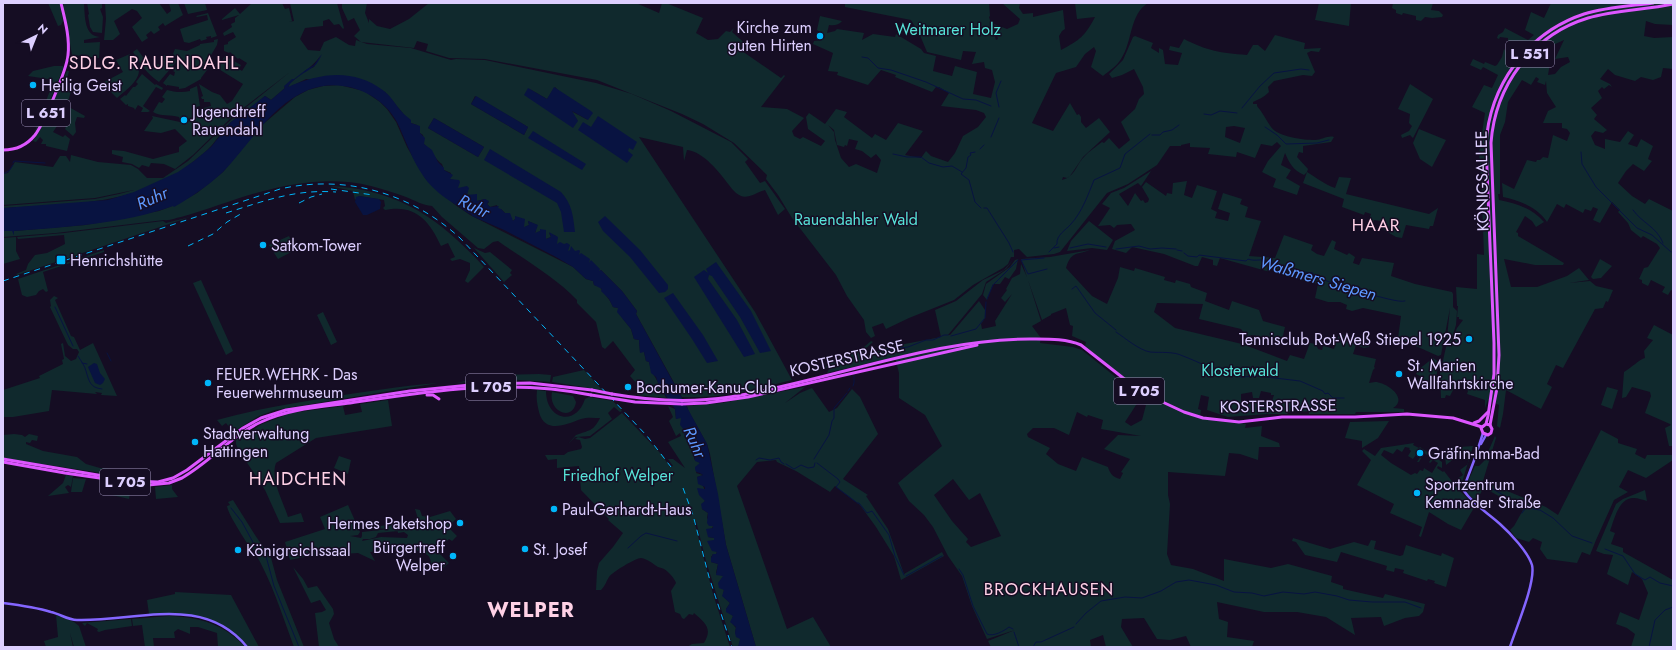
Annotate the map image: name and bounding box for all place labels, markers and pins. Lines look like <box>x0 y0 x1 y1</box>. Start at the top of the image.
place label: Kirche zum guten Hirten <box>728 16 812 57</box>
marker: Kirche zum guten Hirten <box>815 31 825 41</box>
place label: Heilig Geist <box>41 74 122 97</box>
marker: Heilig Geist <box>28 80 38 90</box>
place label: Jugendtreff Rauendahl <box>190 100 266 141</box>
marker: Jugendtreff Rauendahl <box>179 115 189 125</box>
place label: Satkom-Tower <box>271 234 362 257</box>
marker: Satkom-Tower <box>258 240 268 250</box>
place label: Henrichshütte <box>70 249 163 272</box>
marker: Henrichshütte <box>55 254 67 266</box>
place label: Tennisclub Rot-Weß Stiepel 1925 <box>1239 328 1461 351</box>
marker: Tennisclub Rot-Weß Stiepel 1925 <box>1464 334 1474 344</box>
place label: St. Marien Wallfahrtskirche <box>1407 354 1513 395</box>
place label: FEUER.WEHRK - Das Feuerwehrmuseum <box>216 363 357 404</box>
marker: St. Marien Wallfahrtskirche <box>1394 369 1404 379</box>
place label: Bochumer-Kanu-Club <box>636 376 777 399</box>
marker: FEUER.WEHRK - Das Feuerwehrmuseum <box>203 378 213 388</box>
marker: Bochumer-Kanu-Club <box>623 382 633 392</box>
place label: Stadtverwaltung Hattingen <box>203 422 309 463</box>
marker: Stadtverwaltung Hattingen <box>190 437 200 447</box>
place label: Gräfin-Imma-Bad <box>1428 442 1540 465</box>
marker: Gräfin-Imma-Bad <box>1415 448 1425 458</box>
place label: Sportzentrum Kemnader Straße <box>1425 473 1541 514</box>
marker: Sportzentrum Kemnader Straße <box>1412 488 1422 498</box>
place label: Paul-Gerhardt-Haus <box>562 498 691 521</box>
marker: Paul-Gerhardt-Haus <box>549 504 559 514</box>
place label: Hermes Paketshop <box>327 512 452 535</box>
marker: Hermes Paketshop <box>455 518 465 528</box>
place label: Bürgertreff Welper <box>373 536 446 577</box>
place label: St. Josef <box>533 538 587 561</box>
place label: Königreichssaal <box>246 539 351 562</box>
marker: St. Josef <box>520 544 530 554</box>
marker: Königreichssaal <box>233 545 243 555</box>
marker: Bürgertreff Welper <box>448 551 458 561</box>

